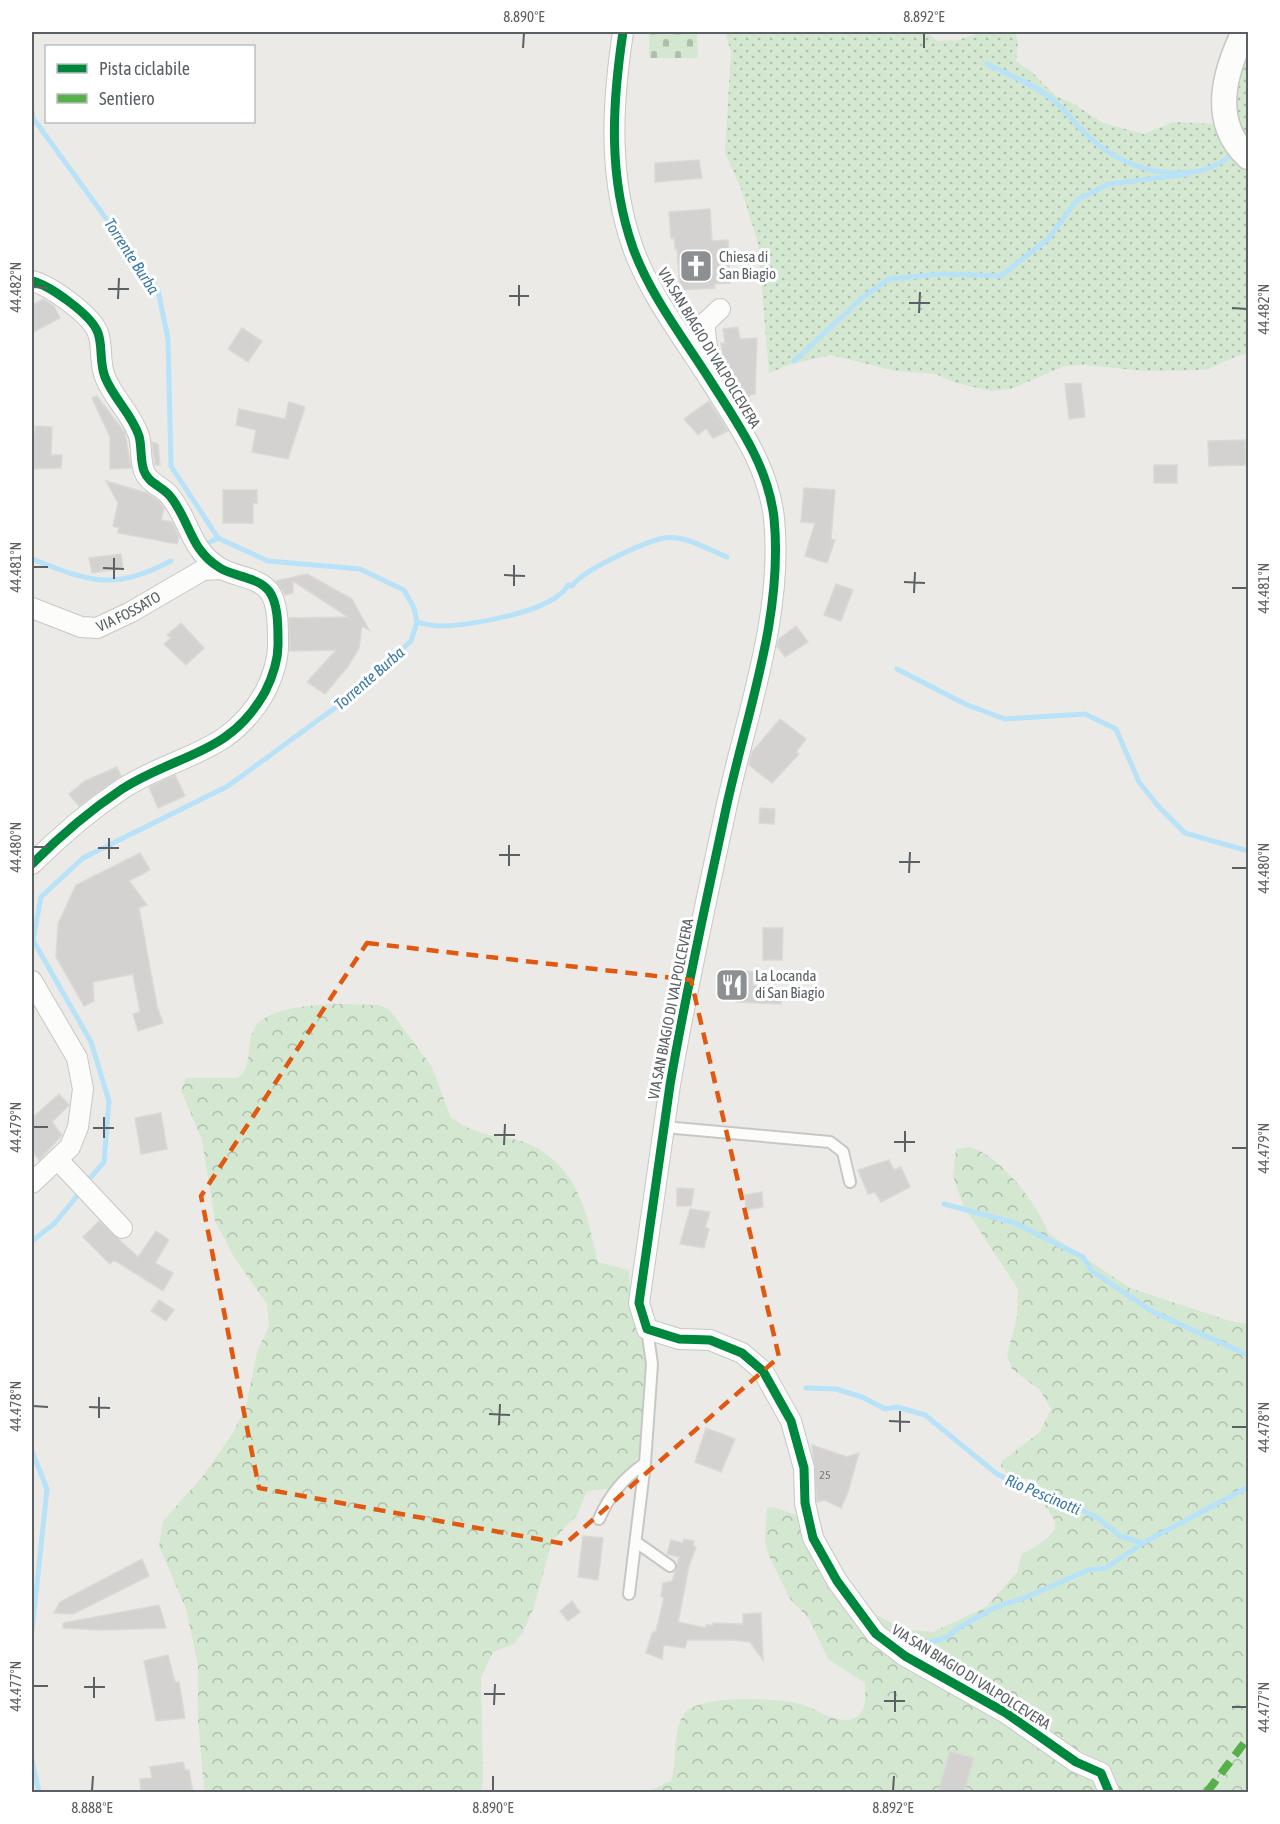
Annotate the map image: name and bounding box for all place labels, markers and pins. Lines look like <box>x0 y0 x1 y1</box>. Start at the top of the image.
church icon: Chiesa di San Biagio <box>678 248 714 284</box>
place label: Chiesa di San Biagio <box>719 248 776 282</box>
restaurant icon: La Locanda di San Biagio <box>714 967 750 1003</box>
place label: La Locanda di San Biagio <box>755 967 825 1001</box>

